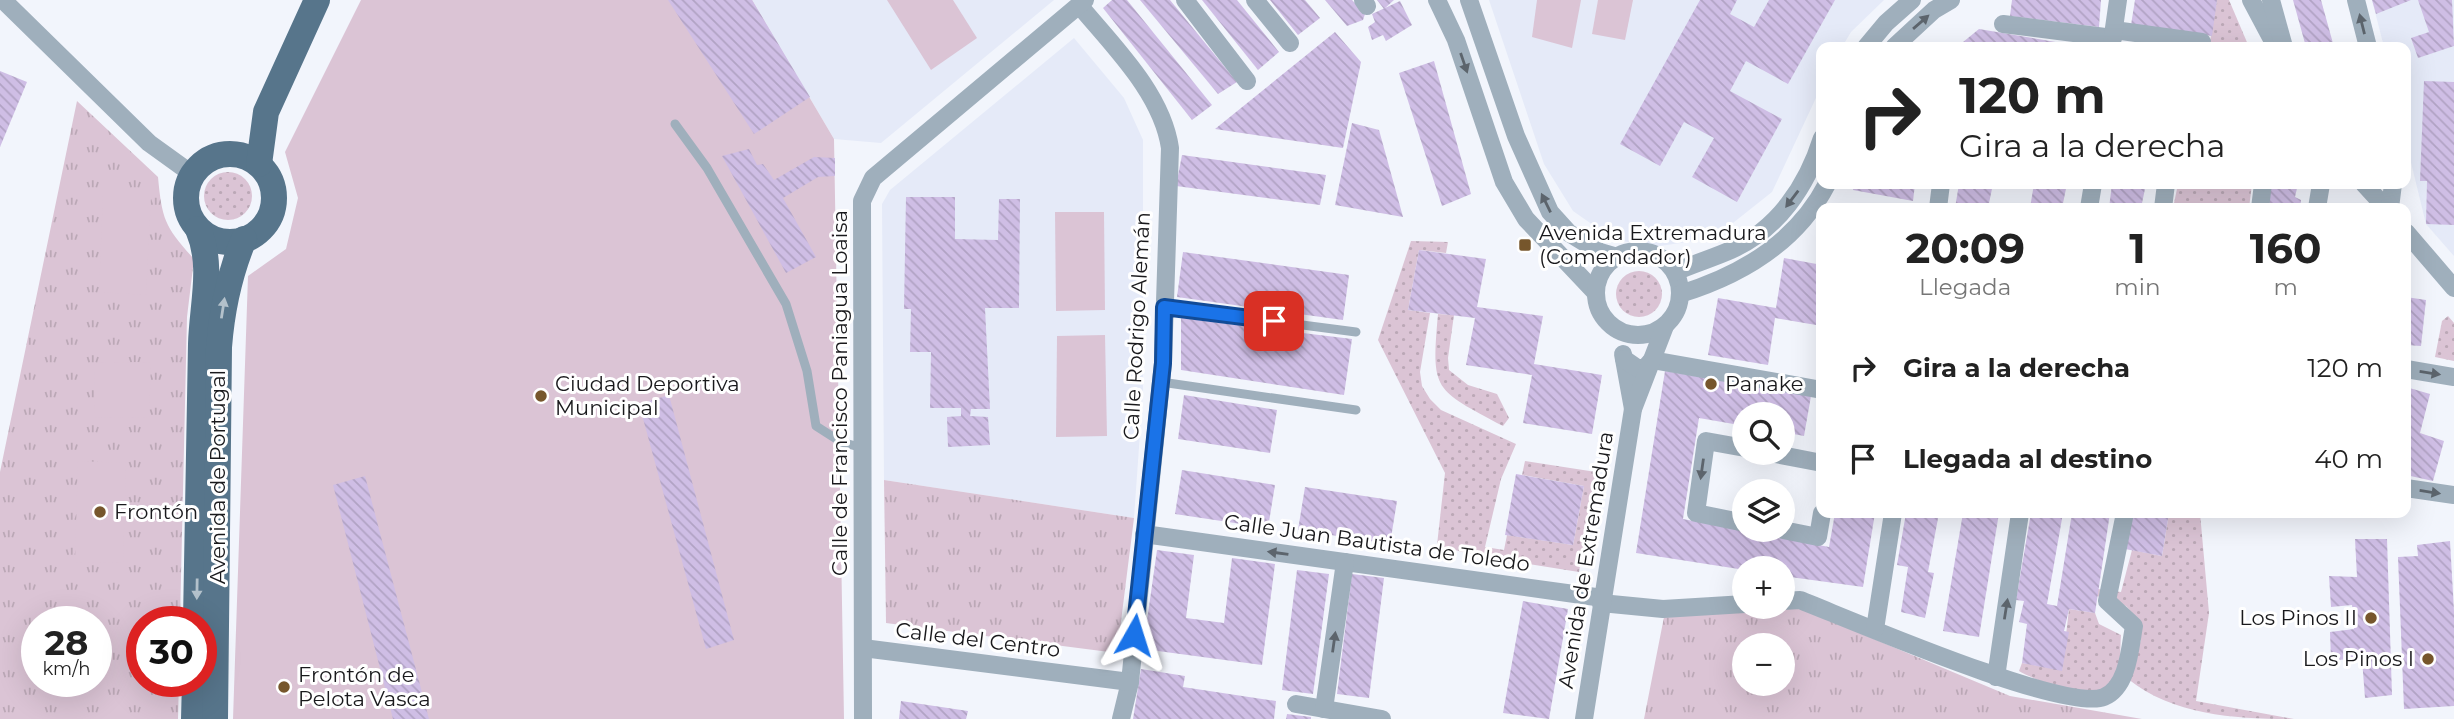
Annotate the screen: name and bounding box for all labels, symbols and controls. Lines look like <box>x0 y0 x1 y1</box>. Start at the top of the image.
one-way arrow <box>2356 13 2367 35</box>
one-way arrow <box>1912 14 1930 30</box>
one-way arrow <box>1459 52 1469 73</box>
text: 120 m <box>1959 66 2106 125</box>
icon: right <box>1844 70 1935 161</box>
text: Gira a la derecha <box>1959 126 2225 165</box>
one-way arrow <box>1786 190 1800 208</box>
one-way arrow <box>1540 193 1552 213</box>
street label: Calle de Francisco Paniagua Loaisa <box>827 210 852 576</box>
street label: Calle Rodrigo Alemán <box>1118 211 1155 441</box>
place label: Avenida Extremadura (Comendador) <box>1539 220 1767 269</box>
text: 20:09 <box>1905 222 2025 274</box>
text: 1 <box>2129 222 2146 274</box>
text: 160 <box>2250 222 2322 274</box>
marker: Avenida Extremadura (Comendador) <box>1517 237 1533 253</box>
text: Llegada <box>1919 273 2011 301</box>
text: min <box>2114 273 2160 301</box>
text: m <box>2274 273 2298 301</box>
pin <box>1244 291 1304 351</box>
one-way arrow <box>218 297 229 319</box>
icon: arrive <box>1255 302 1293 340</box>
icon: right <box>1844 349 1882 387</box>
text: Gira a la derecha <box>1903 352 2130 384</box>
text: 120 m <box>2307 352 2383 384</box>
one-way arrow <box>2419 368 2441 379</box>
street label: Avenida de Portugal <box>205 370 230 584</box>
place label: Ciudad Deportiva Municipal <box>555 371 740 420</box>
place label: Panake <box>1725 371 1804 396</box>
marker: Panake <box>1703 376 1719 392</box>
marker: Ciudad Deportiva Municipal <box>533 388 549 404</box>
map controls <box>1732 402 1795 696</box>
button: search <box>1732 402 1795 465</box>
street label: Avenida de Extremadura <box>1553 430 1618 690</box>
icon: arrive <box>1844 440 1882 478</box>
text: Llegada al destino <box>1903 443 2152 475</box>
text: 40 m <box>2314 443 2383 475</box>
one-way arrow <box>1696 458 1707 480</box>
button: layers <box>1732 479 1795 542</box>
one-way arrow <box>2419 487 2441 498</box>
place label: Frontón <box>114 499 198 524</box>
marker: Frontón <box>92 504 108 520</box>
street label: Calle Juan Bautista de Toledo <box>1223 509 1531 576</box>
one-way arrow <box>1267 547 1289 558</box>
button: + <box>1732 556 1795 619</box>
one-way arrow <box>191 578 202 600</box>
position arrow <box>1097 598 1171 672</box>
one-way arrow <box>2001 598 2012 620</box>
place label: Los Pinos II <box>2239 605 2357 630</box>
speed limit sign: 30 <box>126 606 217 697</box>
marker: Los Pinos II <box>2363 610 2379 626</box>
street label: Calle del Centro <box>894 617 1062 662</box>
text: 28 <box>45 621 88 664</box>
one-way arrow <box>1329 631 1340 653</box>
button: − <box>1732 633 1795 696</box>
place label: Los Pinos I <box>2303 646 2414 671</box>
marker: Los Pinos I <box>2420 651 2436 667</box>
text: km/h <box>42 658 91 680</box>
place label: Frontón de Pelota Vasca <box>298 662 431 711</box>
marker: Frontón de Pelota Vasca <box>276 679 292 695</box>

